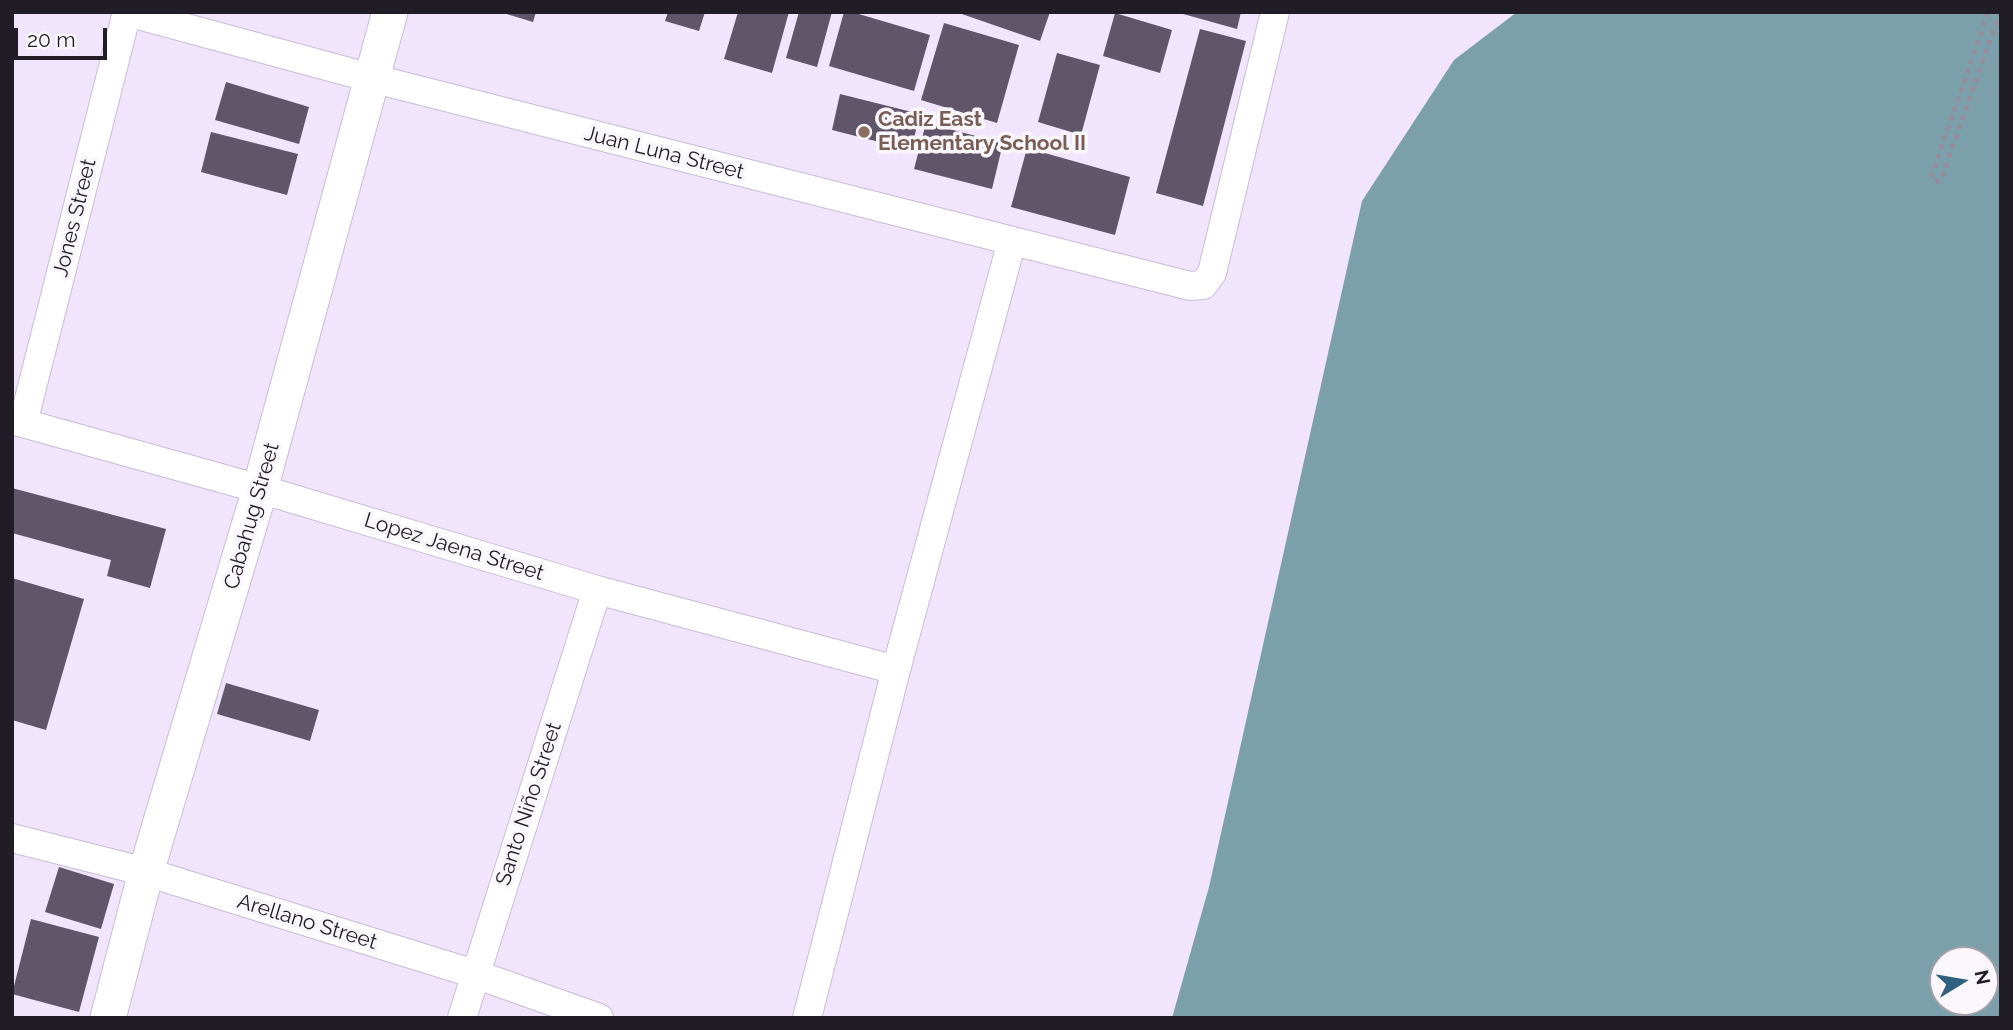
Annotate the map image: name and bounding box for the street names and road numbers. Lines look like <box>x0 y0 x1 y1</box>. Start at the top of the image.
street label: Juan Luna Street <box>582 121 746 185</box>
street label: Jones Street <box>48 156 102 280</box>
street label: Cabahug Street <box>219 440 285 592</box>
street label: Lopez Jaena Street <box>361 508 547 586</box>
street label: Santo Niño Street <box>491 719 567 889</box>
street label: Arellano Street <box>234 889 380 955</box>

